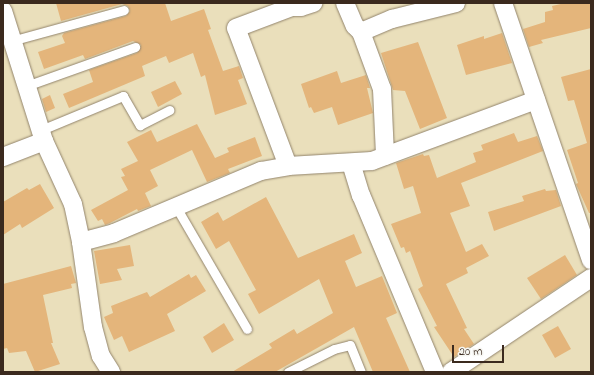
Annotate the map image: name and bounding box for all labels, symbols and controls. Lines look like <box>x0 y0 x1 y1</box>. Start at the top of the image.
scale bar <box>454 337 506 363</box>
text: 20 m <box>459 343 482 361</box>

